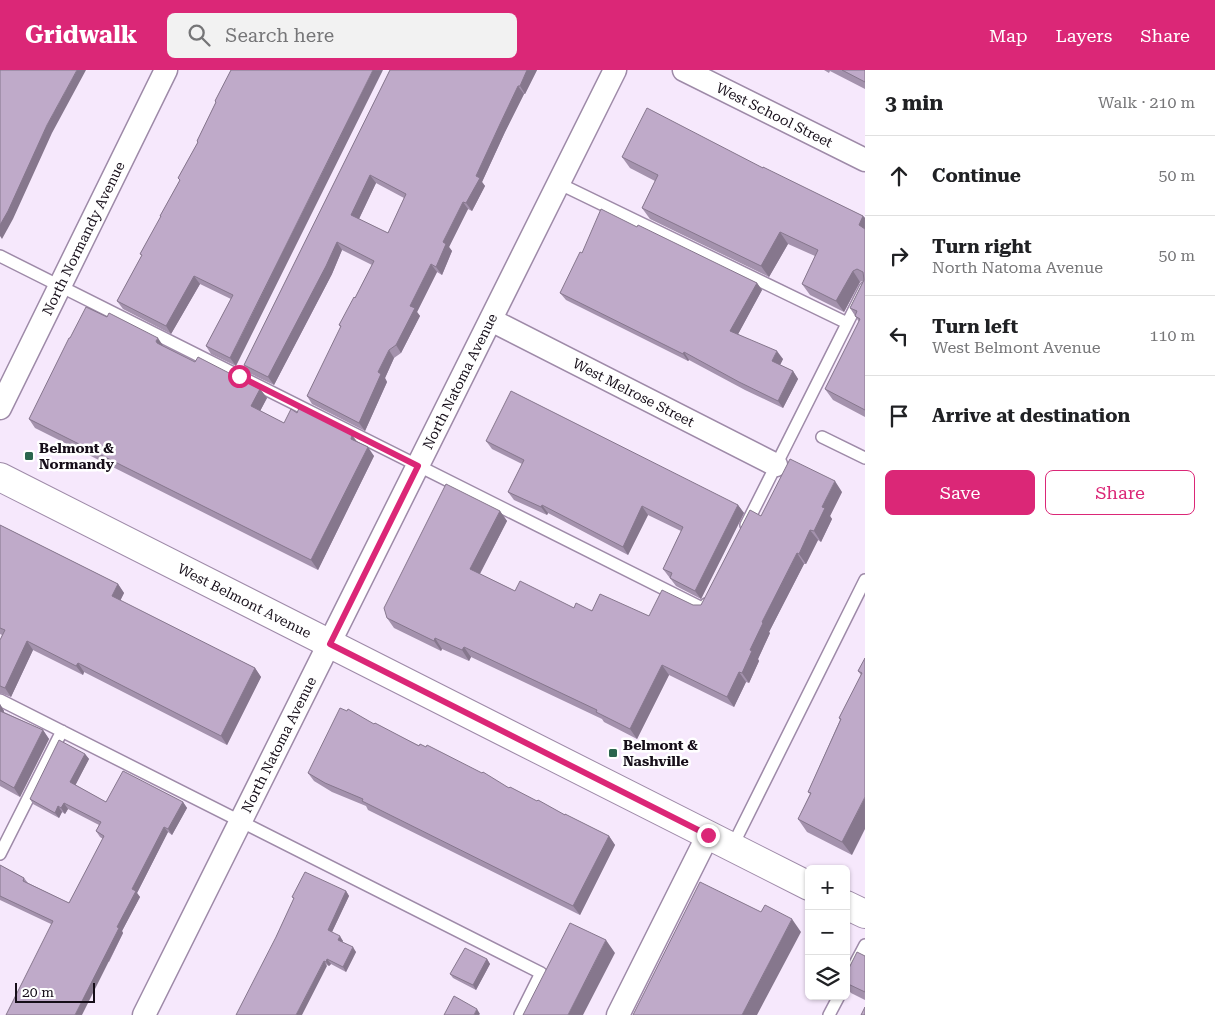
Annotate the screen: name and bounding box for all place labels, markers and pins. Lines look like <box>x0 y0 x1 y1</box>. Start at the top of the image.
place label: Belmont & Normandy <box>39 440 114 472</box>
marker: Belmont & Normandy <box>23 450 35 462</box>
place label: Belmont & Nashville <box>623 737 698 769</box>
marker: Belmont & Nashville <box>607 747 619 759</box>

